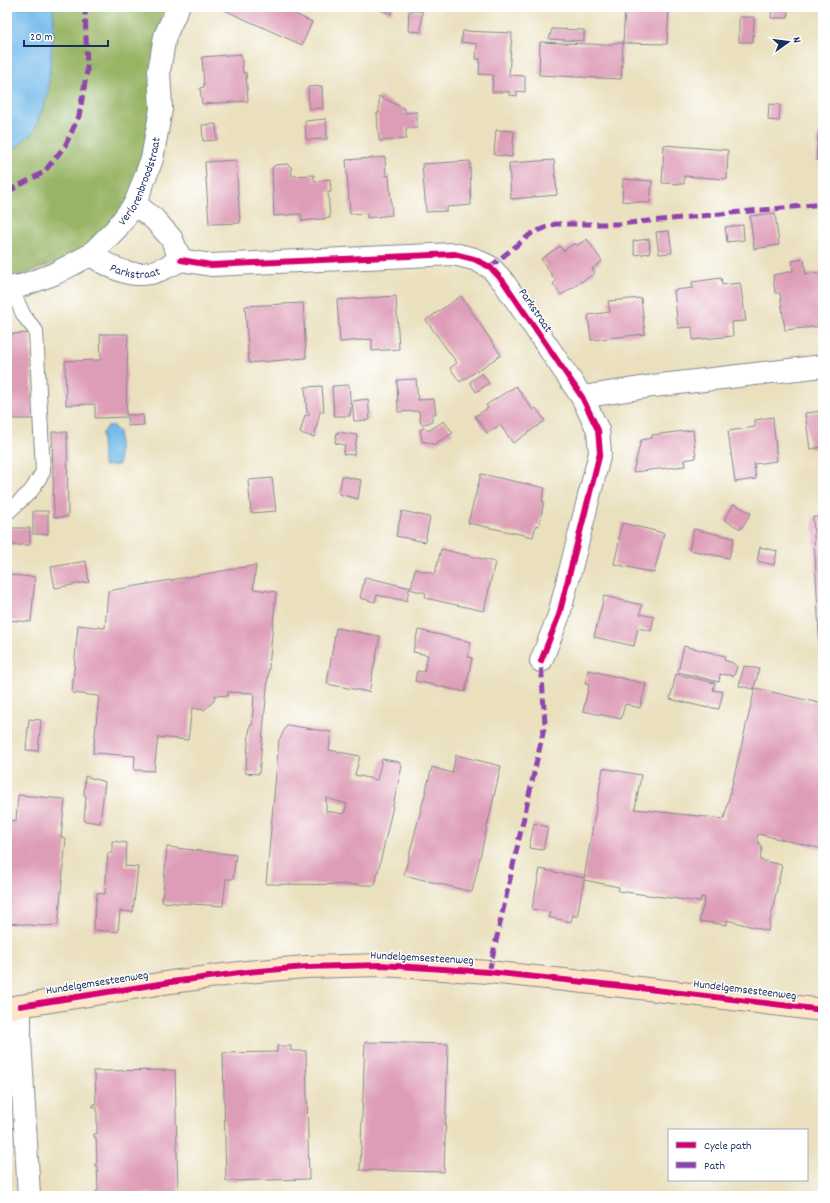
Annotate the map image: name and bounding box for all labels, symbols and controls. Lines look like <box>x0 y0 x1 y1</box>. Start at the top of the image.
scale bar <box>24 22 108 48</box>
north arrow <box>768 22 808 62</box>
text: 20 m <box>30 29 53 46</box>
text: N <box>787 35 804 45</box>
street label: Verlorenbroodstraat <box>115 135 166 230</box>
street label: Parkstraat <box>107 260 163 284</box>
street label: Parkstraat <box>514 285 556 337</box>
street label: Hundelgemsesteenweg <box>370 947 474 970</box>
street label: Hundelgemsesteenweg <box>45 967 150 1000</box>
street label: Hundelgemsesteenweg <box>692 976 797 1005</box>
legend <box>668 1129 808 1181</box>
text: Cycle path <box>704 1138 752 1155</box>
text: Path <box>704 1158 725 1175</box>

